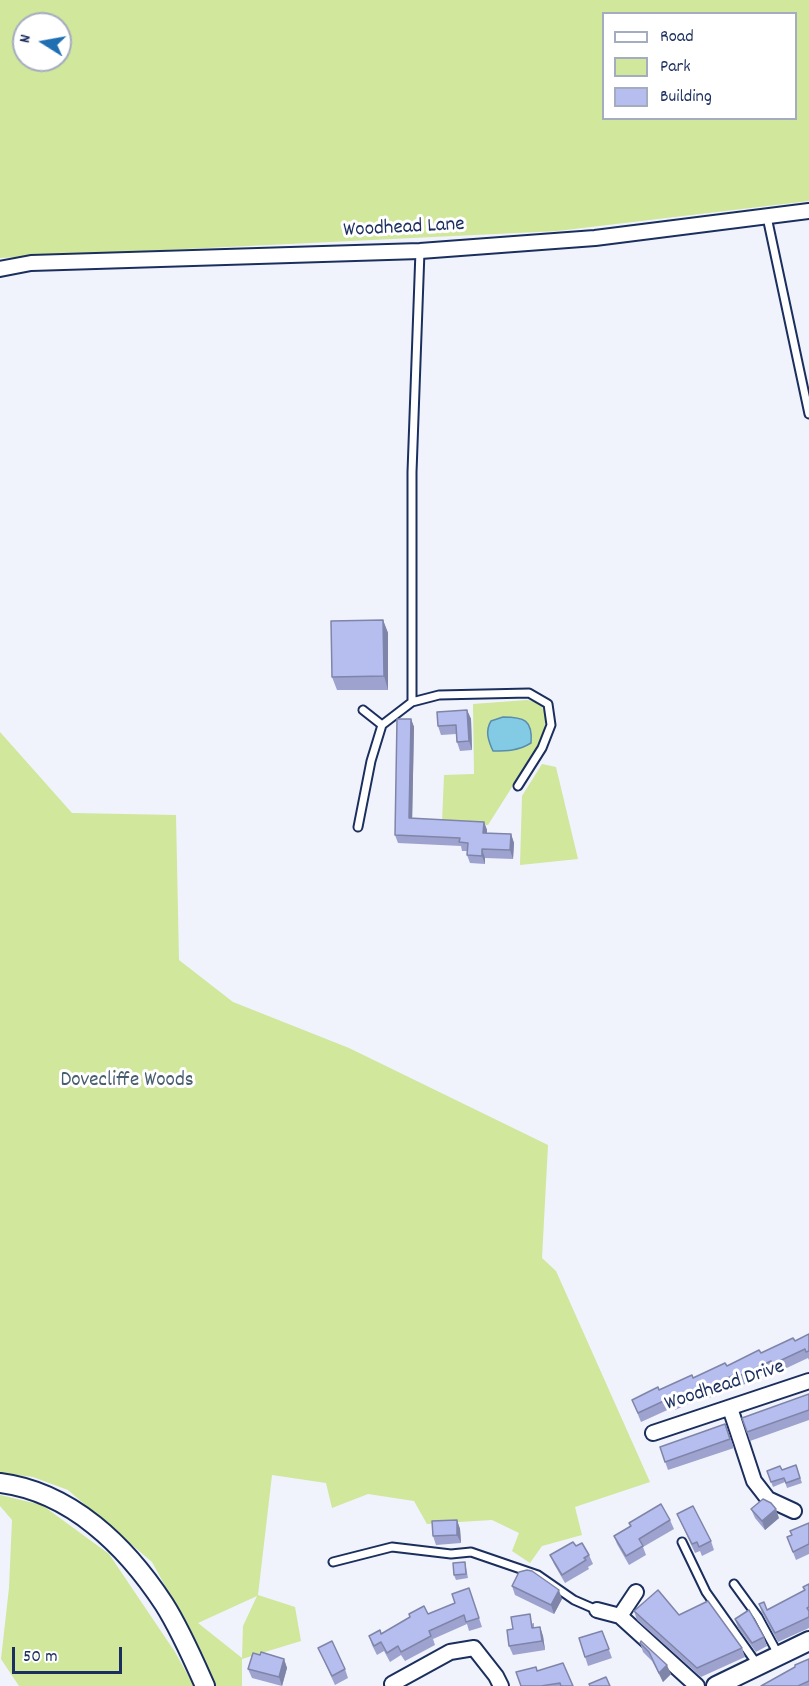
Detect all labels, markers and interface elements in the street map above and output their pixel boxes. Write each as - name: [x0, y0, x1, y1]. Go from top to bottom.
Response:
- north arrow: [12, 12, 72, 72]
- legend: [602, 12, 797, 120]
- text: Road: [660, 25, 694, 50]
- text: N: [14, 33, 38, 45]
- text: Park: [660, 55, 691, 80]
- text: Building: [660, 85, 712, 110]
- street label: Woodhead Lane: [343, 213, 465, 245]
- park label: Dovecliffe Woods: [60, 1069, 194, 1095]
- street label: Woodhead Drive: [662, 1356, 788, 1418]
- scale bar: [15, 1635, 124, 1673]
- text: 50 m: [23, 1645, 58, 1670]

